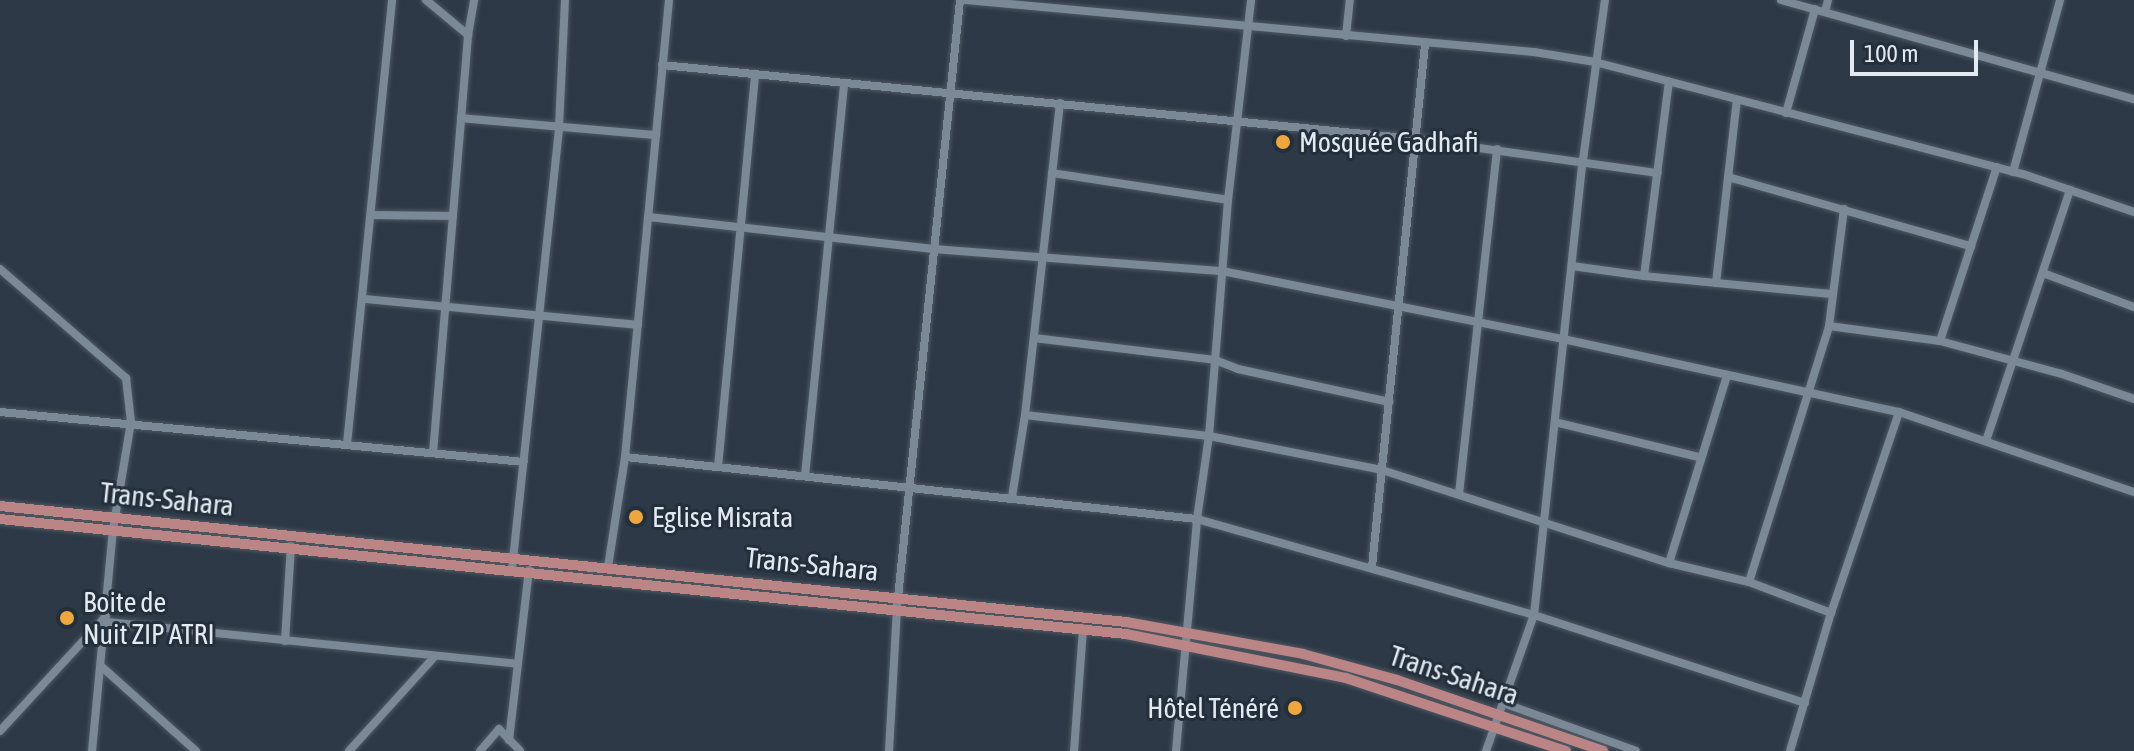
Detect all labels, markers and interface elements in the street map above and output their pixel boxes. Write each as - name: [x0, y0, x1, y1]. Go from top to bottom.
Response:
- scale bar: [1854, 24, 1982, 74]
- text: 100 m: [1864, 40, 1918, 67]
- place label: Mosquée Gadhafi: [1299, 125, 1479, 159]
- marker: Mosquée Gadhafi: [1274, 133, 1292, 151]
- street label: Trans-Sahara: [99, 475, 235, 523]
- place label: Eglise Misrata: [652, 500, 793, 534]
- marker: Eglise Misrata: [627, 508, 645, 526]
- street label: Trans-Sahara: [744, 540, 880, 588]
- place label: Boite de Nuit ZIP ATRI: [83, 585, 215, 651]
- marker: Boite de Nuit ZIP ATRI: [58, 609, 76, 627]
- street label: Trans-Sahara: [1385, 638, 1523, 712]
- place label: Hôtel Ténéré: [1147, 691, 1279, 725]
- marker: Hôtel Ténéré: [1286, 699, 1304, 717]

